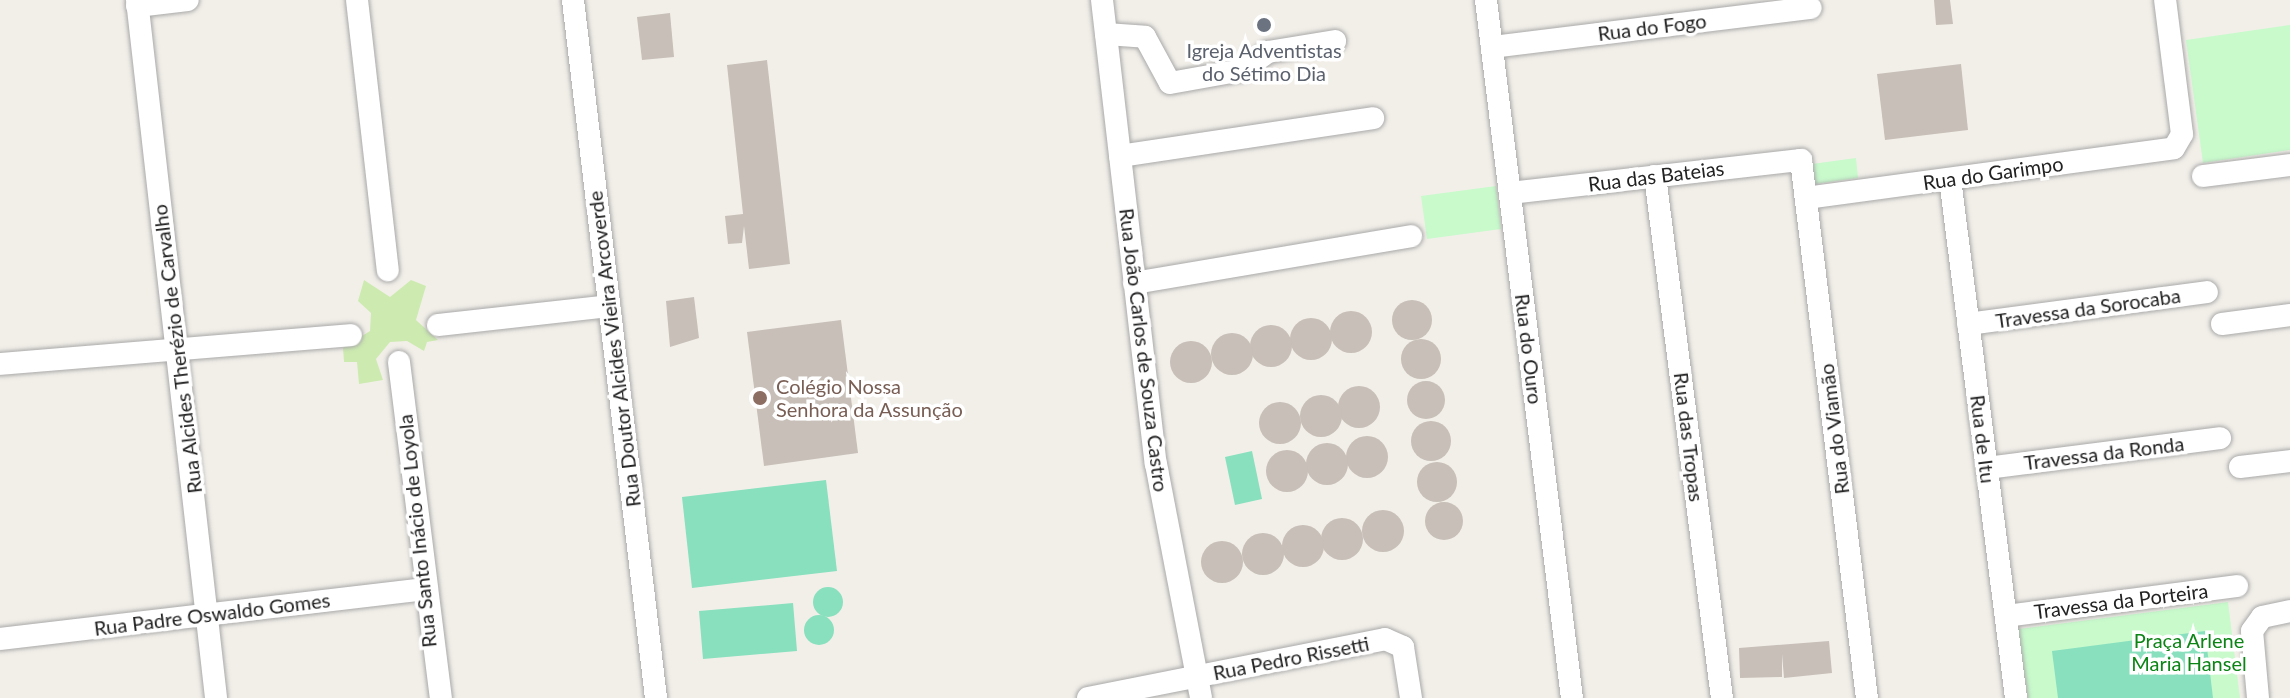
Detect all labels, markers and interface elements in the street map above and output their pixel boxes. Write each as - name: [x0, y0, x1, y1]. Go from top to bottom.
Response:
- street label: Rua do Fogo: [1596, 8, 1708, 46]
- marker: Igreja Adventistas do Sétimo Dia: [1255, 16, 1273, 34]
- place label: Igreja Adventistas do Sétimo Dia: [1186, 38, 1342, 85]
- street label: Rua do Garimpo: [1921, 151, 2065, 195]
- street label: Rua das Bateias: [1587, 156, 1725, 196]
- street label: Rua Doutor Alcides Vieira Arcoverde: [583, 188, 645, 510]
- street label: Rua Alcides Therézio de Carvalho: [147, 203, 207, 495]
- street label: Rua João Carlos de Souza Castro: [1115, 207, 1173, 493]
- street label: Travessa da Sorocaba: [1994, 283, 2182, 333]
- street label: Rua do Ouro: [1510, 292, 1548, 406]
- street label: Rua do Viamão: [1814, 362, 1854, 496]
- street label: Rua das Tropas: [1669, 371, 1709, 503]
- place label: Colégio Nossa Senhora da Assunção: [776, 374, 963, 421]
- marker: Colégio Nossa Senhora da Assunção: [751, 389, 769, 407]
- street label: Rua de Itu: [1966, 393, 2000, 485]
- street label: Rua Santo Inácio de Loyola: [393, 413, 441, 649]
- street label: Travessa da Ronda: [2023, 431, 2185, 475]
- street label: Travessa da Porteira: [2033, 578, 2209, 624]
- street label: Rua Padre Oswaldo Gomes: [93, 588, 331, 640]
- park label: Praça Arlene Maria Hansel: [2131, 629, 2247, 676]
- street label: Rua Pedro Rissetti: [1211, 631, 1371, 685]

